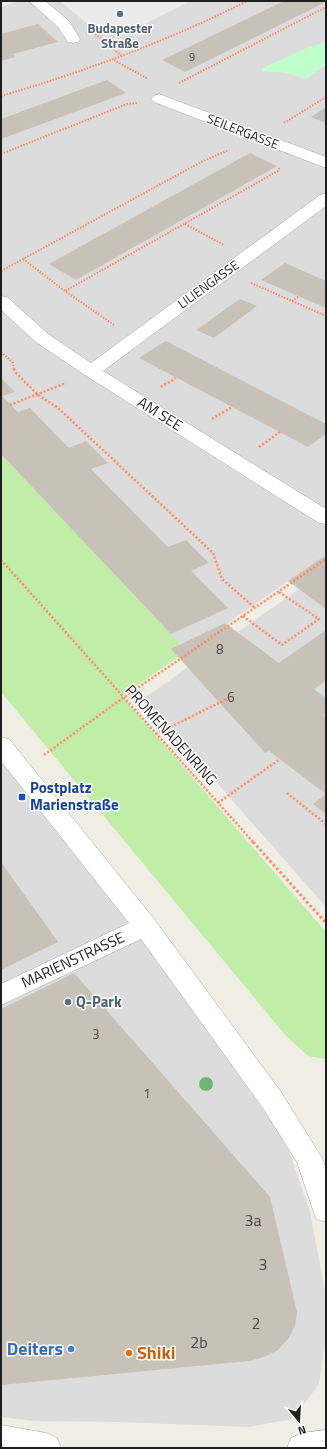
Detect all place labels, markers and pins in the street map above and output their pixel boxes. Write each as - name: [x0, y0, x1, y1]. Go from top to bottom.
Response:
- marker: Budapester Straße: [115, 9, 125, 19]
- place label: Budapester Straße: [88, 18, 153, 53]
- place label: Postplatz Marienstraße: [30, 776, 119, 816]
- marker: Postplatz Marienstraße: [17, 792, 27, 802]
- place label: Q-Park: [76, 990, 122, 1013]
- marker: Q-Park: [63, 997, 73, 1007]
- place label: Deiters: [7, 1335, 63, 1362]
- place label: Shiki: [137, 1339, 175, 1366]
- marker: Deiters: [66, 1344, 76, 1354]
- marker: Shiki: [124, 1348, 134, 1358]

